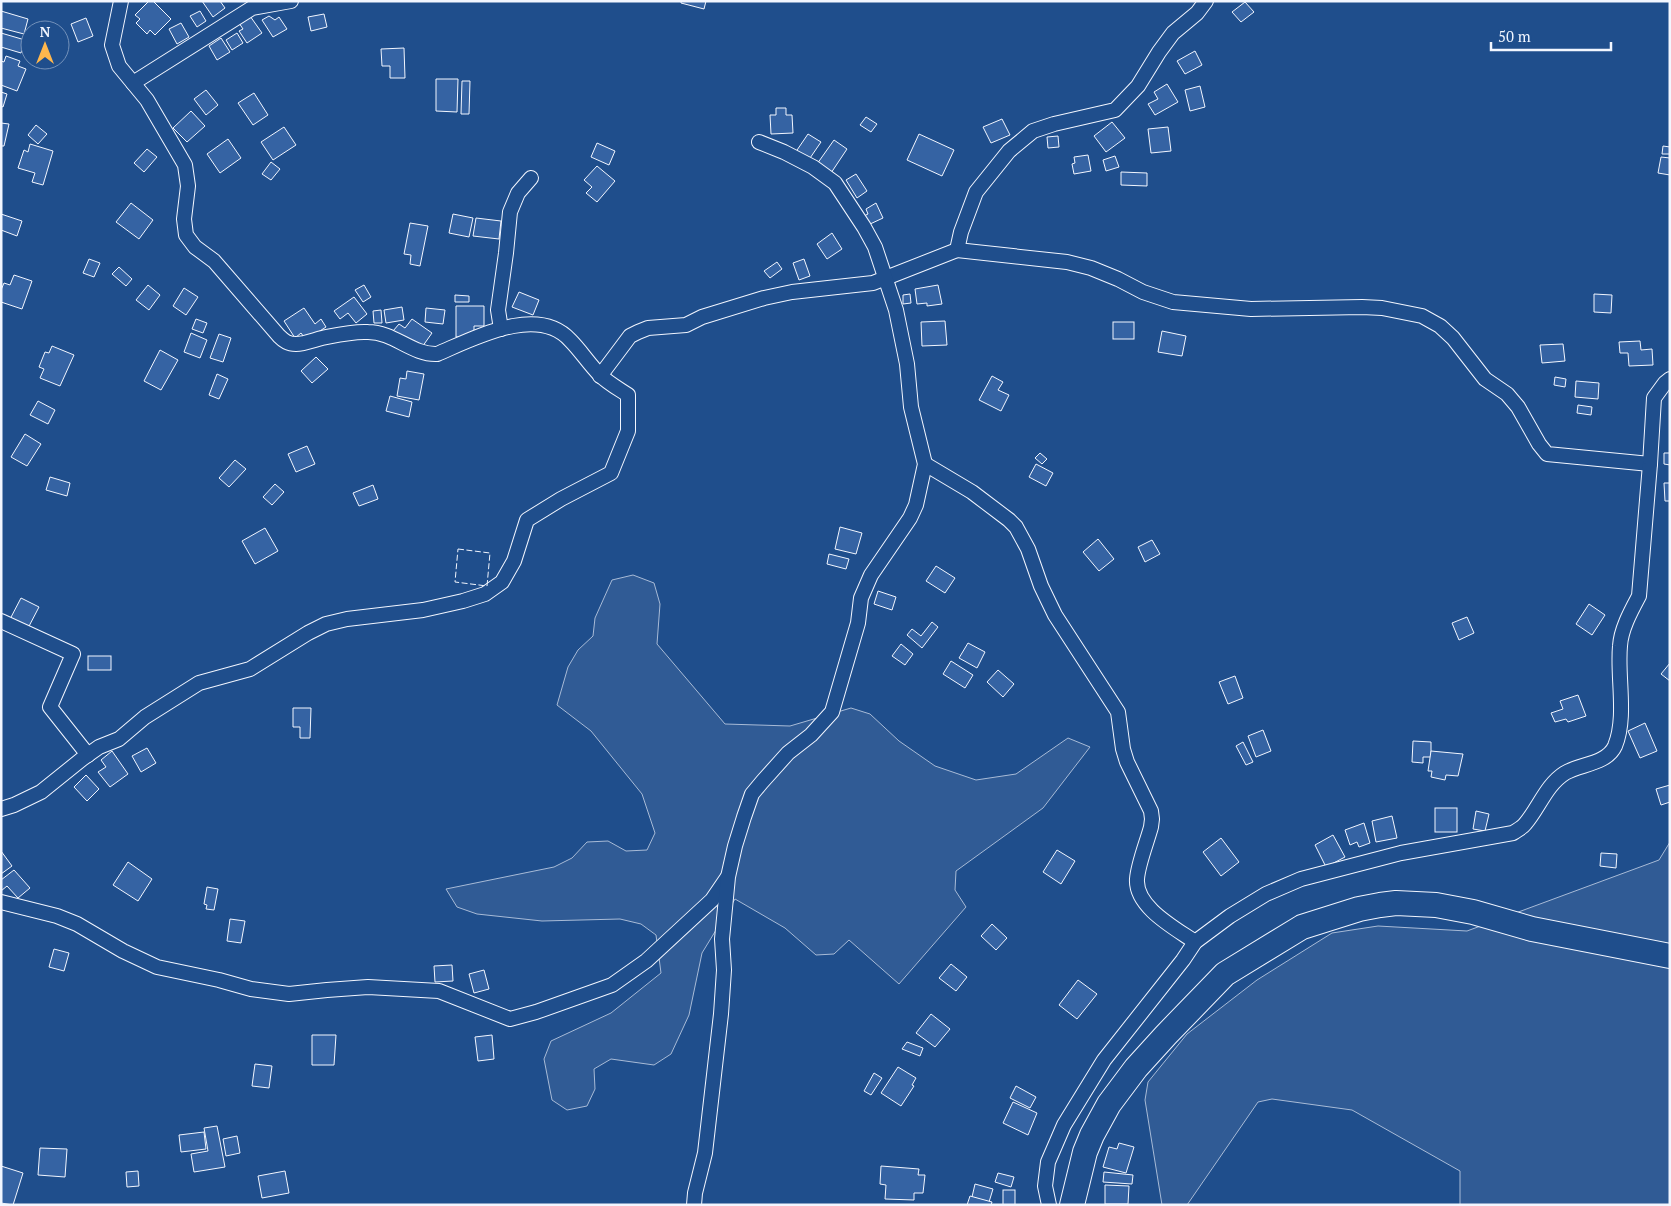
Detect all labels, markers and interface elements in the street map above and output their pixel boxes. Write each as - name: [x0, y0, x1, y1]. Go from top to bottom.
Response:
- north arrow: [20, 20, 70, 70]
- scale bar: [1491, 20, 1611, 52]
- text: N: [40, 22, 51, 41]
- text: 50 m: [1498, 26, 1531, 46]

